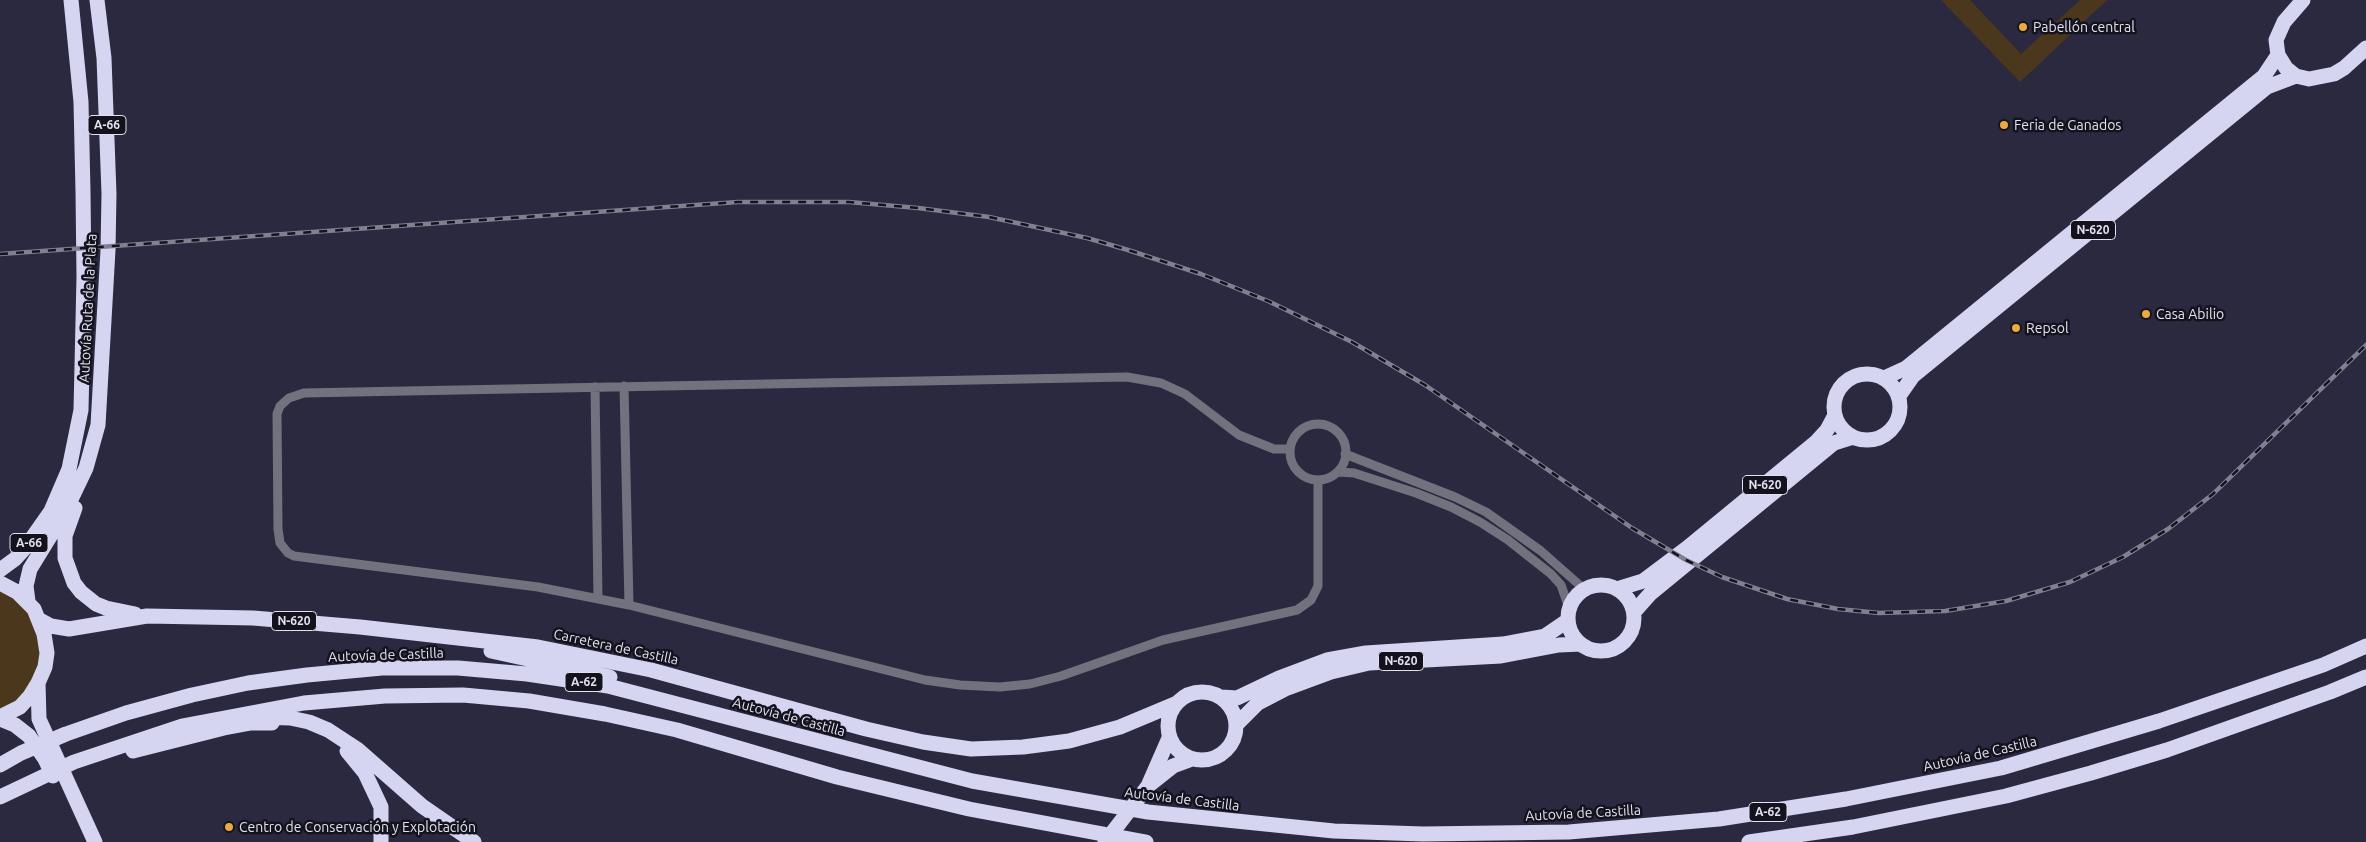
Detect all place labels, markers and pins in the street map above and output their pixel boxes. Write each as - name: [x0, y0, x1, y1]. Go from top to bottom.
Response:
- place label: Pabellón central: [2033, 19, 2135, 35]
- marker: Pabellón central: [2017, 21, 2029, 33]
- place label: Feria de Ganados: [2014, 117, 2121, 133]
- marker: Feria de Ganados: [1998, 119, 2010, 131]
- place label: Casa Abilio: [2156, 306, 2224, 322]
- marker: Casa Abilio: [2140, 308, 2152, 320]
- place label: Repsol: [2026, 320, 2069, 336]
- marker: Repsol: [2010, 322, 2022, 334]
- place label: Centro de Conservación y Explotación: [239, 819, 476, 835]
- marker: Centro de Conservación y Explotación: [223, 821, 235, 833]

